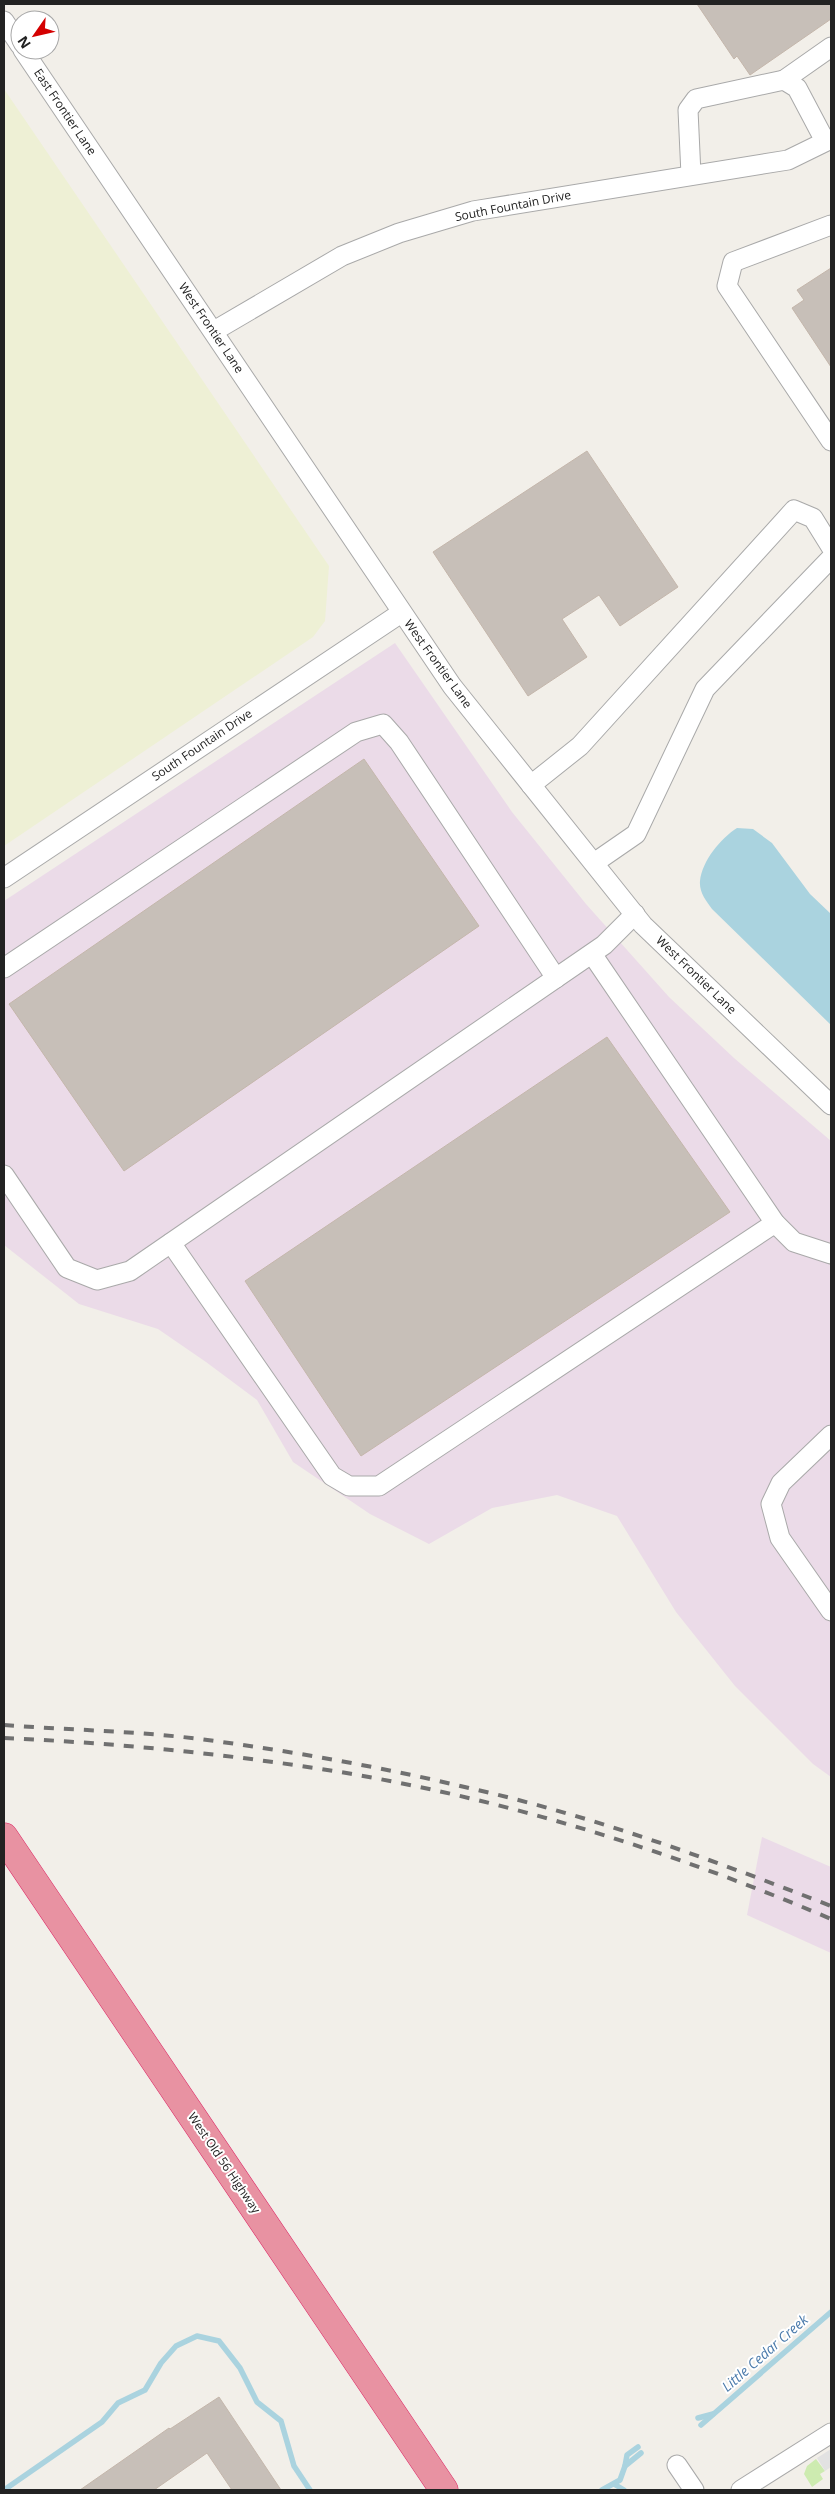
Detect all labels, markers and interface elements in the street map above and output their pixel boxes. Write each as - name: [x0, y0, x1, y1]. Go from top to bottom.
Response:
- north arrow: [10, 10, 60, 60]
- text: N: [13, 33, 35, 53]
- street label: East Frontier Lane: [30, 65, 101, 159]
- street label: South Fountain Drive: [453, 186, 573, 225]
- street label: West Frontier Lane: [175, 279, 248, 377]
- street label: West Frontier Lane: [400, 616, 477, 712]
- street label: South Fountain Drive: [148, 704, 256, 785]
- street label: West Frontier Lane: [652, 932, 740, 1018]
- street label: West Old 56 Highway: [184, 2109, 265, 2217]
- water label: Little Cedar Creek: [717, 2309, 813, 2395]

